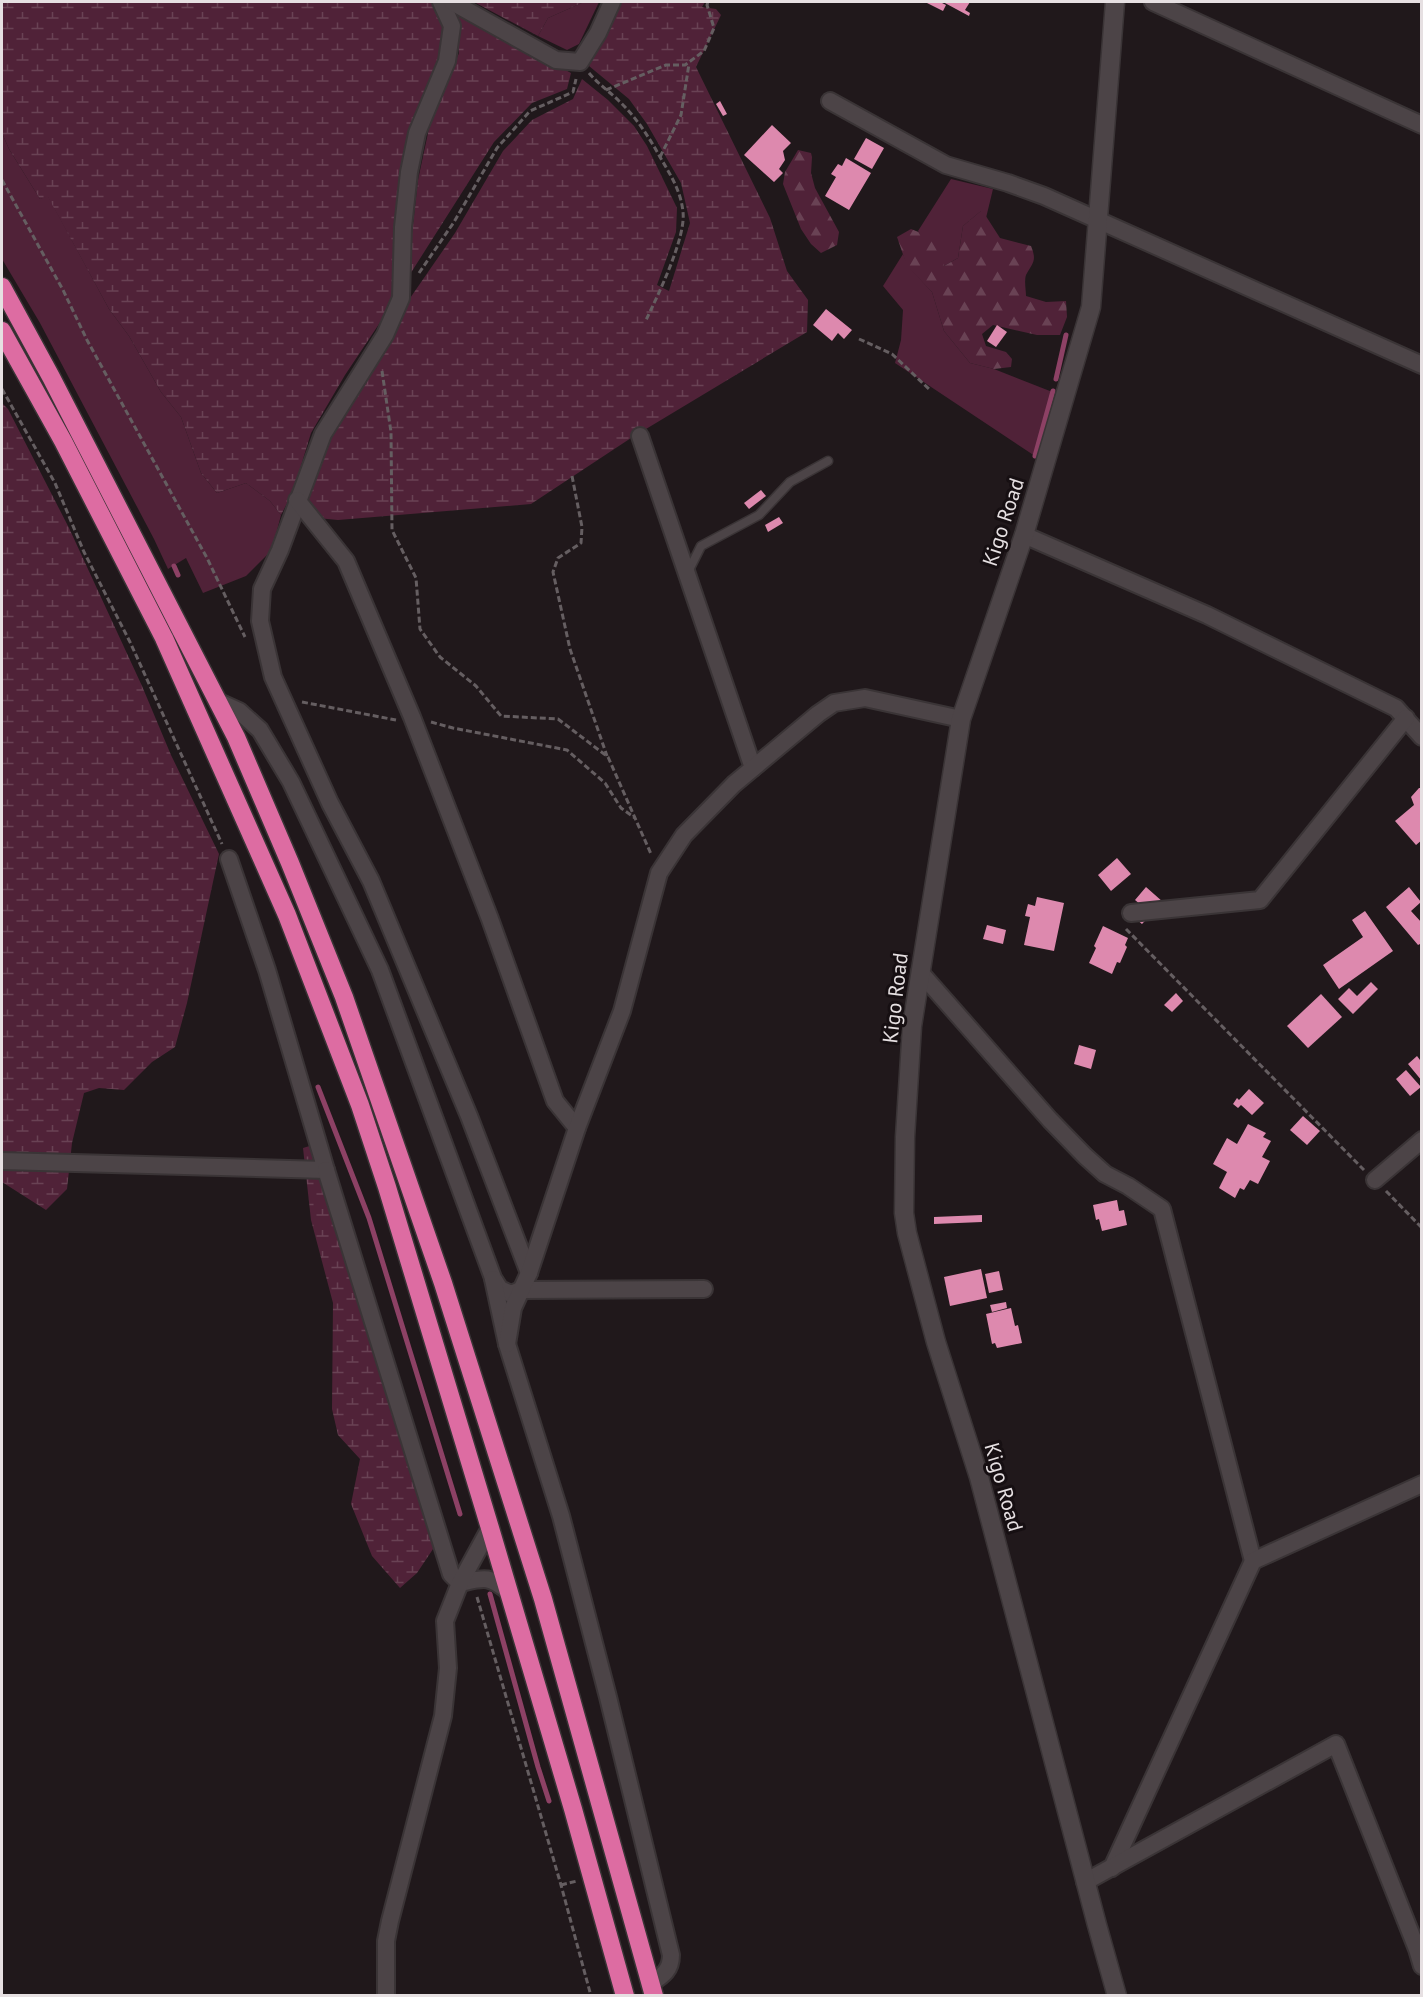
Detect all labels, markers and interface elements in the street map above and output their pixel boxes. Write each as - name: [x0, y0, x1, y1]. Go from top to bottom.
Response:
- street label: Kigo Road: [976, 475, 1030, 569]
- street label: Kigo Road: [876, 951, 914, 1045]
- street label: Kigo Road: [978, 1440, 1030, 1534]

